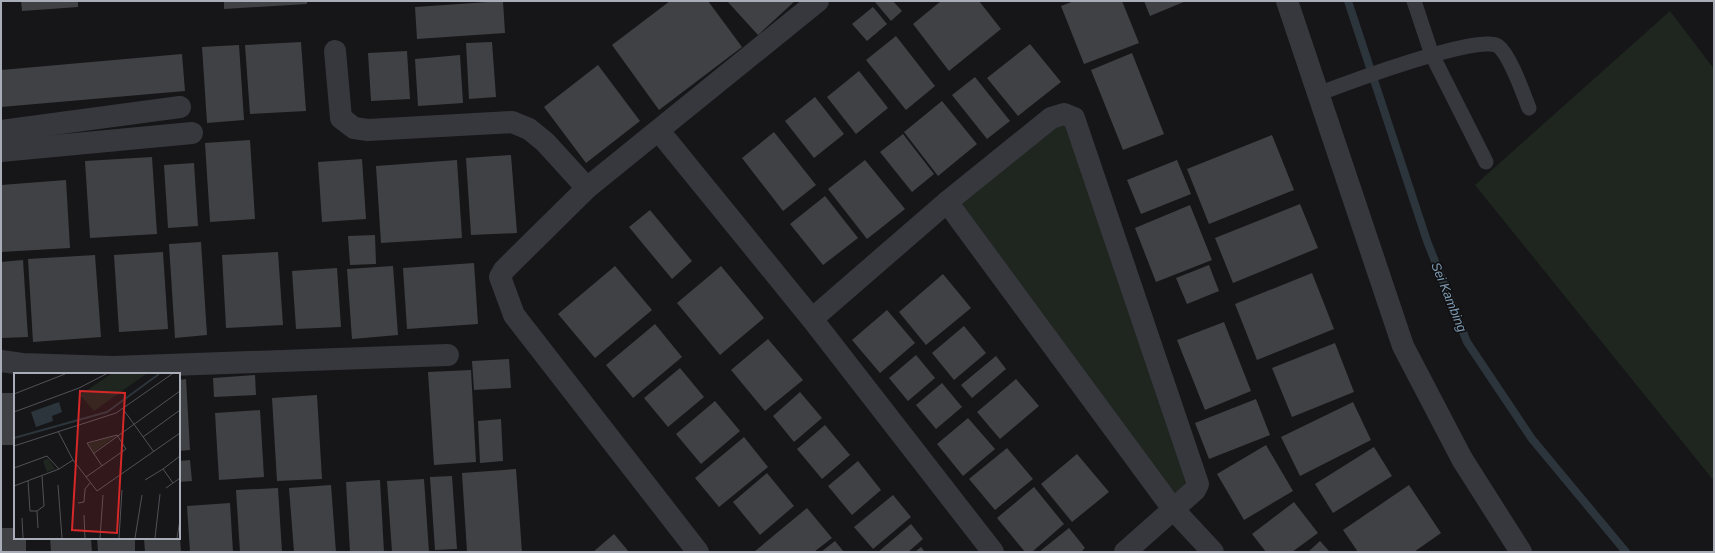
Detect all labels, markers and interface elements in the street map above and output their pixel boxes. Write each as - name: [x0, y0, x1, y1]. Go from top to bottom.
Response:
- water label: Sei Kambing: [1428, 260, 1470, 335]
- inset map: [14, 373, 180, 539]

